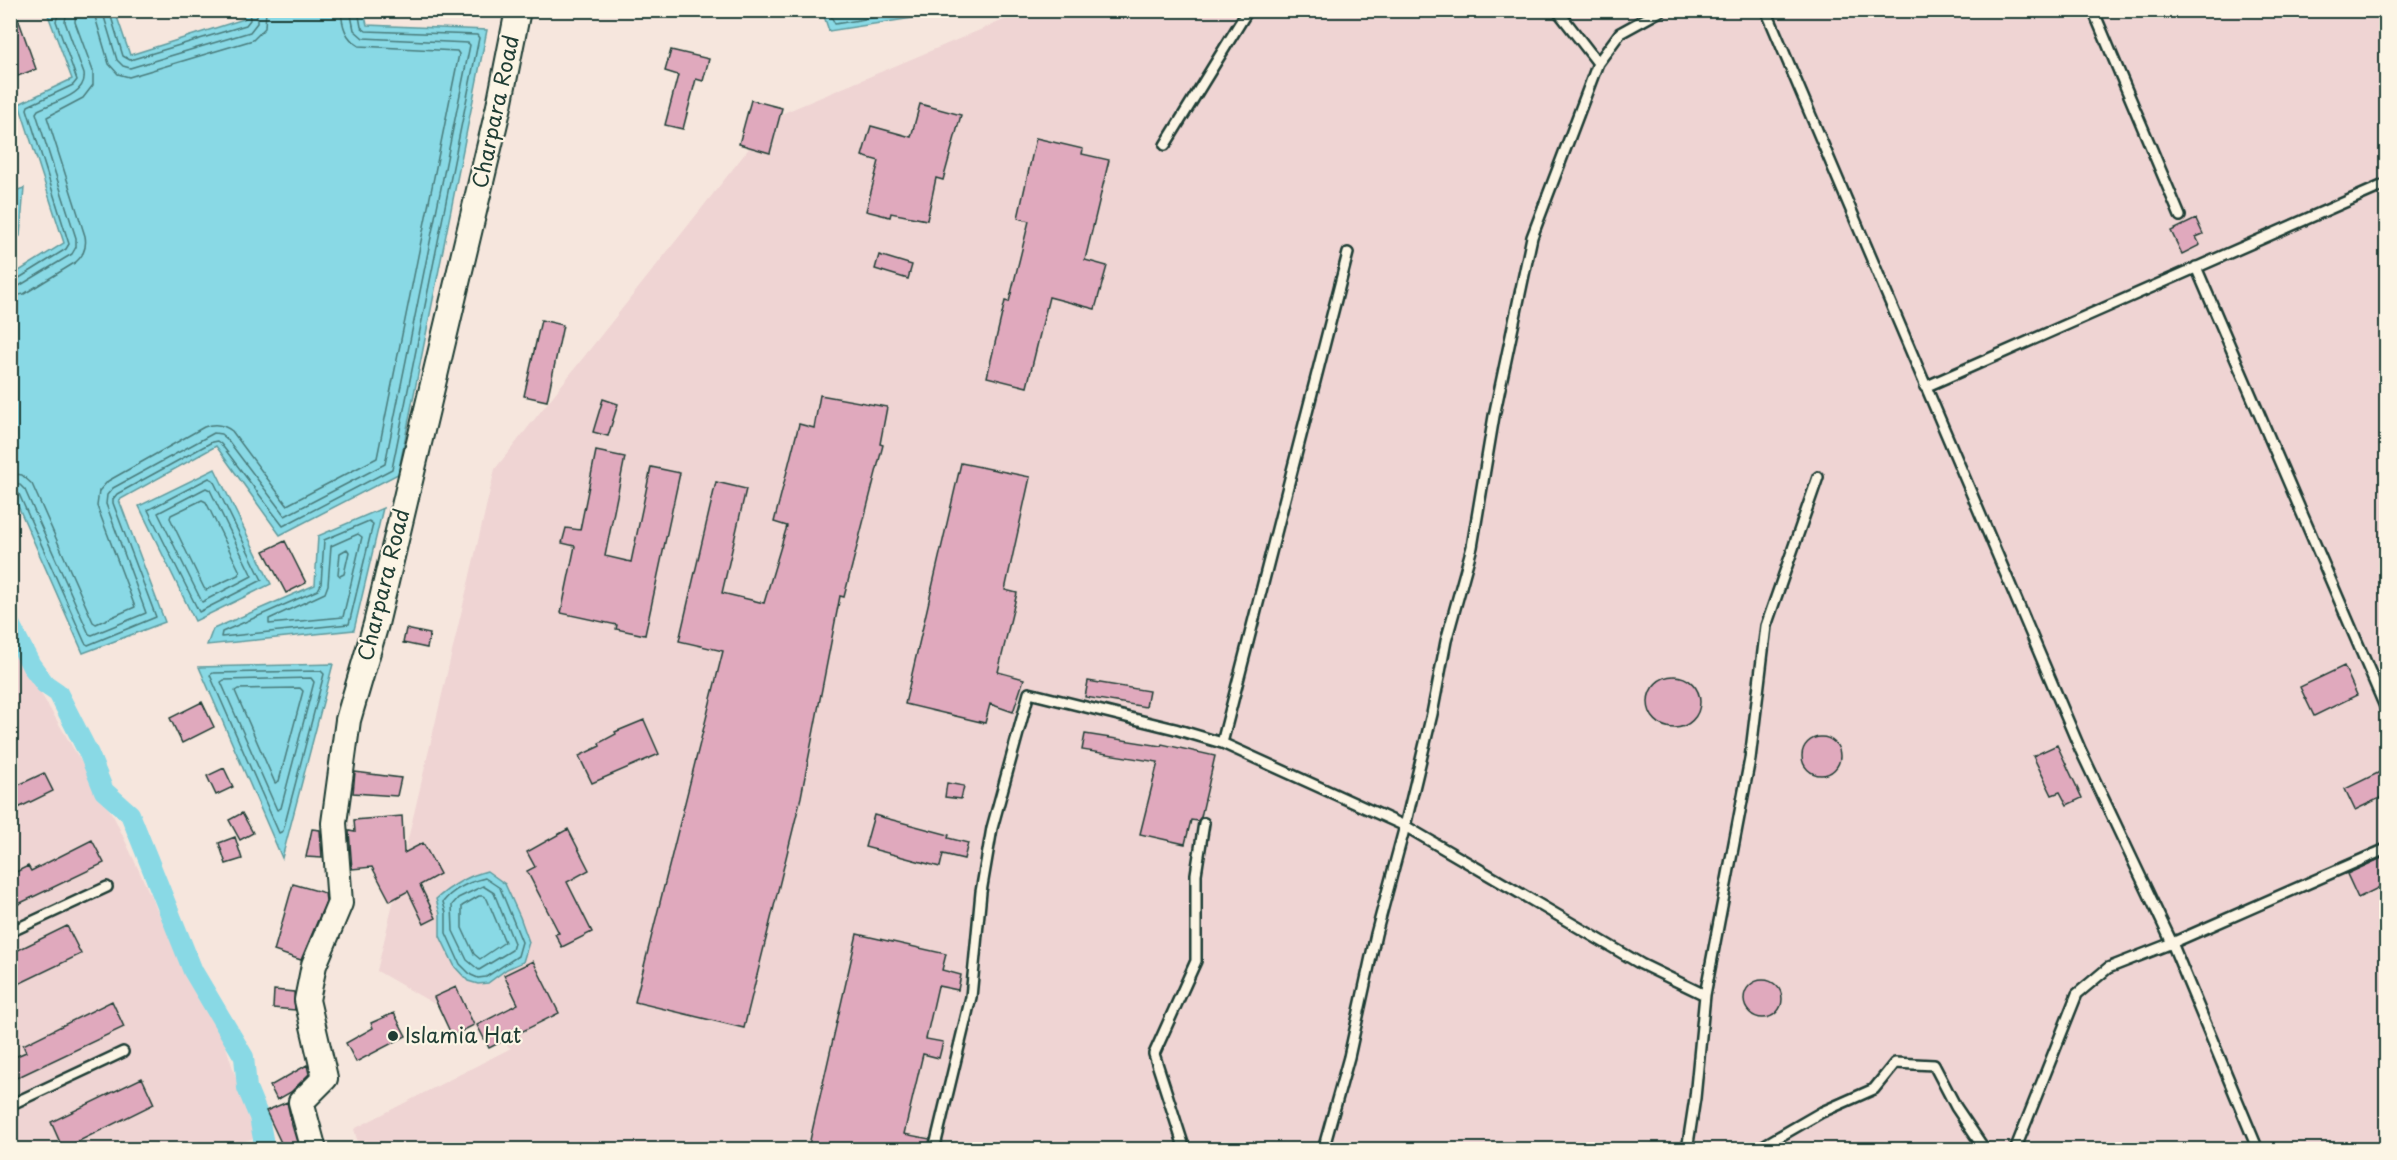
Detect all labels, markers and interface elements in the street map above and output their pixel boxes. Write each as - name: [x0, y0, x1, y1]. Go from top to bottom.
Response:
- street label: Charpara Road: [462, 32, 526, 191]
- street label: Charpara Road: [348, 505, 416, 664]
- place label: Islamia Hat: [405, 1018, 521, 1050]
- marker: Islamia Hat: [386, 1029, 400, 1043]

